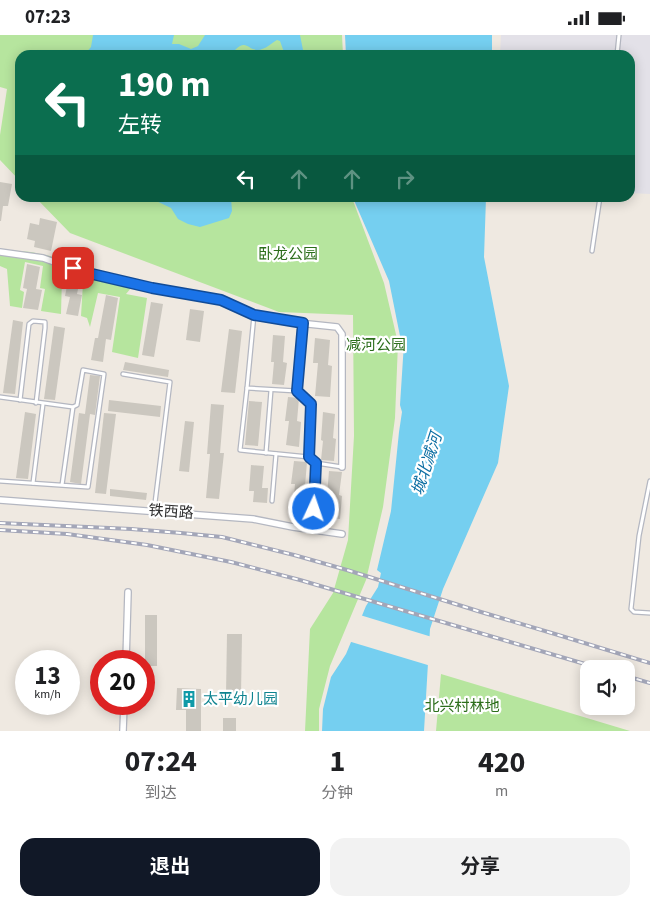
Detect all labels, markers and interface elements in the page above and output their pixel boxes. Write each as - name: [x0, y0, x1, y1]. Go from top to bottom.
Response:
- text: 07:23: [25, 4, 71, 31]
- text: 190 m: [118, 60, 210, 110]
- icon: left: [35, 70, 100, 135]
- text: 左转: [118, 109, 162, 141]
- icon: left: [232, 165, 260, 193]
- icon: ahead: [285, 165, 313, 193]
- icon: ahead: [338, 165, 366, 193]
- icon: right: [391, 165, 419, 193]
- park label: 卧龙公园: [258, 244, 318, 265]
- pin: [52, 247, 94, 289]
- icon: arrive: [59, 254, 87, 282]
- park label: 减河公园: [346, 335, 406, 356]
- water label: 城北减河: [407, 427, 448, 498]
- position arrow: [287, 482, 339, 534]
- street label: 铁西路: [148, 500, 194, 524]
- speed limit sign: 20: [90, 650, 155, 715]
- text: 13: [34, 658, 61, 694]
- map controls: [580, 660, 635, 715]
- button: sound: [580, 660, 635, 715]
- text: km/h: [34, 686, 61, 703]
- building icon: 太平幼儿园: [179, 689, 199, 709]
- place label: 太平幼儿园: [203, 689, 278, 710]
- park label: 北兴村林地: [424, 696, 500, 717]
- text: 07:24: [125, 740, 197, 783]
- text: 1: [329, 740, 345, 783]
- text: 420: [478, 741, 525, 784]
- text: m: [495, 780, 508, 802]
- text: 到达: [145, 782, 177, 804]
- text: 分钟: [321, 782, 353, 804]
- button: 退出: [20, 838, 320, 896]
- button: 分享: [330, 838, 630, 896]

